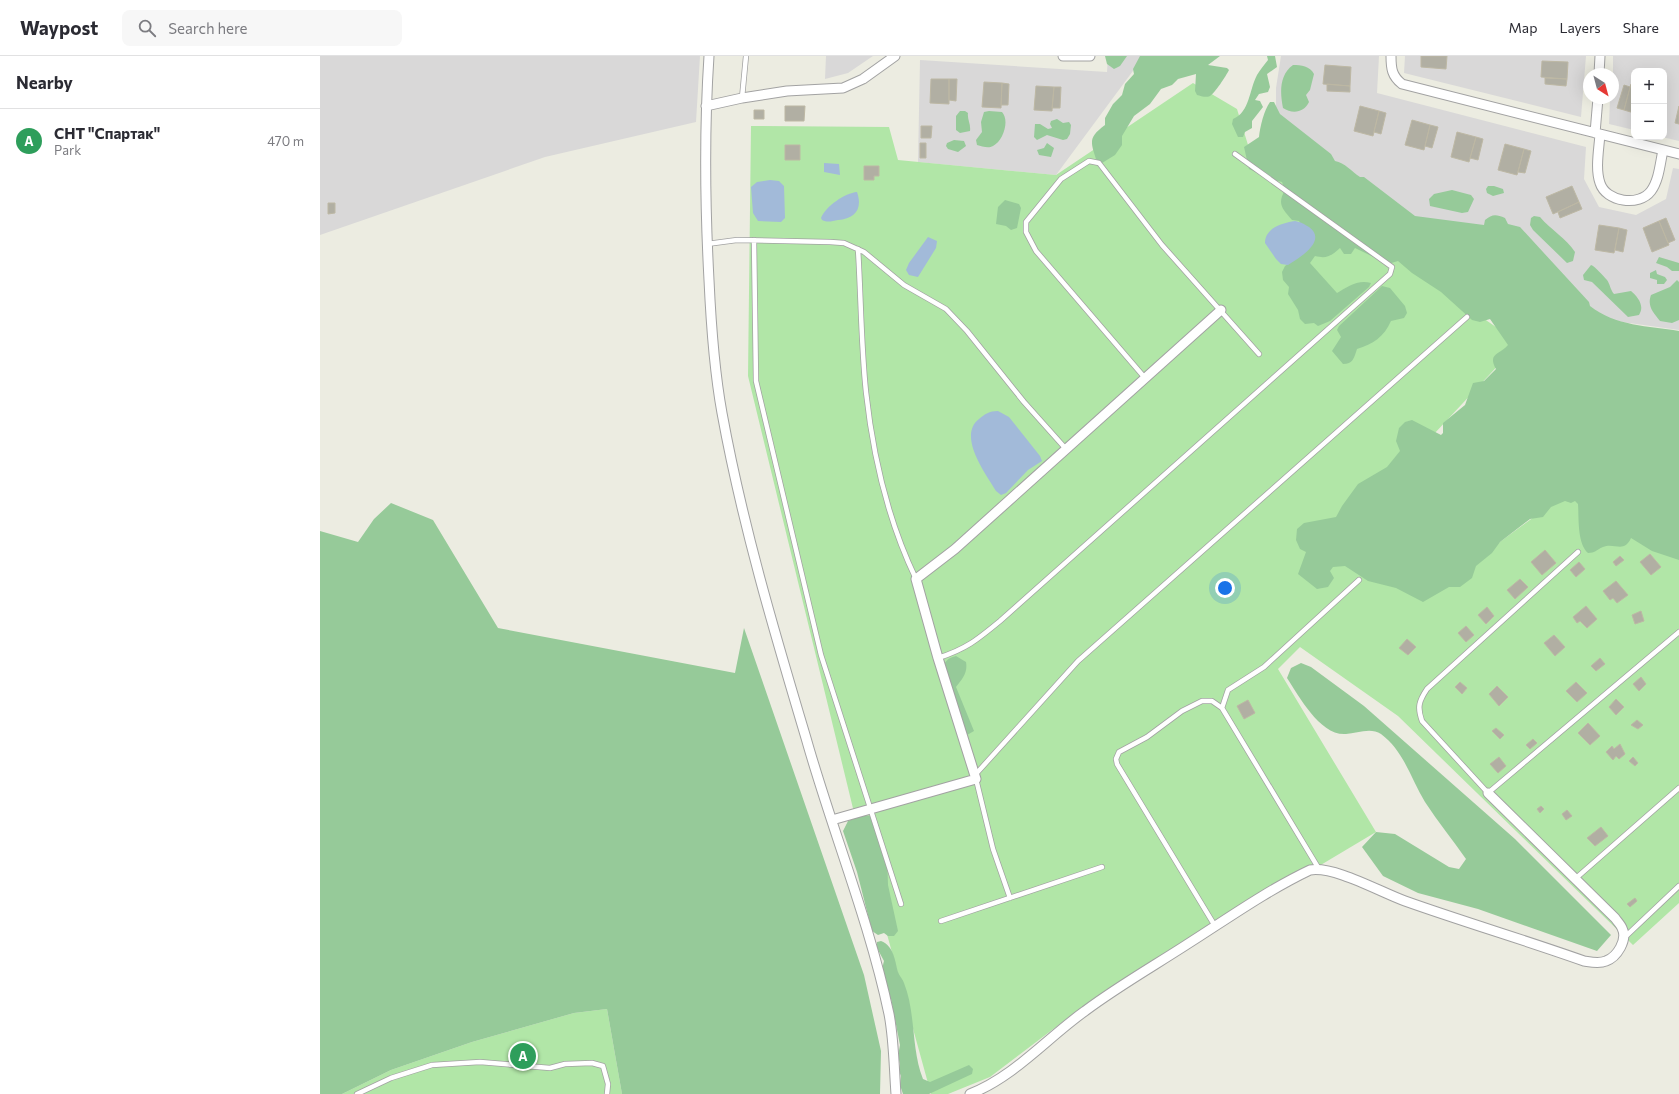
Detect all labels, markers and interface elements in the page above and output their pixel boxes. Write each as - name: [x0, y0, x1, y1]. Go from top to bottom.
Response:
- search box: [122, 10, 402, 46]
- text: Waypost: [20, 16, 98, 39]
- icon: search: [136, 17, 158, 39]
- text: Search here: [168, 19, 248, 37]
- text: Map: [1509, 19, 1537, 36]
- text: Layers: [1559, 19, 1601, 36]
- text: Share: [1623, 19, 1659, 36]
- north arrow: [1583, 68, 1619, 104]
- map controls: [1631, 68, 1667, 140]
- button: +: [1631, 68, 1667, 104]
- text: Nearby: [16, 72, 73, 93]
- button: −: [1631, 104, 1667, 140]
- text: СНТ "Спартак": [54, 124, 160, 142]
- text: A: [24, 133, 34, 149]
- text: 470 m: [267, 133, 304, 149]
- text: Park: [54, 142, 81, 158]
- your location: [1215, 578, 1235, 598]
- pin: A: [510, 1041, 536, 1071]

